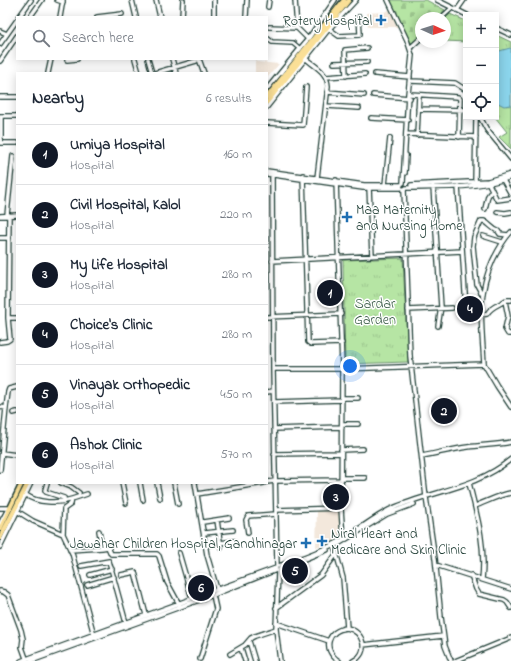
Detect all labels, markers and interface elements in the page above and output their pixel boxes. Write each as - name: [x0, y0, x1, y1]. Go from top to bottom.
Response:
- place label: Rotery Hospital: [283, 11, 372, 33]
- north arrow: [415, 12, 451, 48]
- map controls: [463, 12, 499, 120]
- button: +: [463, 12, 499, 48]
- marker: Rotery Hospital: [375, 14, 387, 26]
- search box: [16, 16, 268, 60]
- icon: search: [30, 27, 52, 49]
- text: Search here: [62, 27, 134, 49]
- button: −: [463, 48, 499, 84]
- button: locate: [463, 84, 499, 120]
- text: Nearby: [32, 86, 84, 111]
- text: 6 results: [206, 89, 252, 108]
- text: Umiya Hospital: [70, 134, 165, 156]
- text: 1: [43, 145, 47, 164]
- text: 160 m: [223, 145, 252, 164]
- text: Hospital: [70, 156, 114, 175]
- text: Civil Hospital, Kalol: [70, 194, 180, 216]
- place label: Maa Maternity and Nursing Home: [356, 200, 463, 238]
- text: 2: [42, 205, 48, 224]
- text: 220 m: [220, 205, 252, 224]
- marker: Maa Maternity and Nursing Home: [341, 211, 353, 223]
- text: Hospital: [70, 216, 114, 235]
- text: My Life Hospital: [70, 254, 168, 276]
- text: 3: [42, 265, 48, 284]
- text: 280 m: [222, 265, 252, 284]
- text: Hospital: [70, 276, 114, 295]
- pin: 1: [317, 278, 343, 308]
- park label: Sardar Garden: [354, 294, 396, 331]
- pin: 4: [457, 294, 483, 324]
- text: Choice's Clinic: [70, 314, 152, 336]
- text: 4: [42, 325, 48, 344]
- text: 280 m: [222, 325, 252, 344]
- text: Hospital: [70, 336, 114, 355]
- your location: [340, 356, 360, 376]
- text: Vinayak Orthopedic: [70, 374, 190, 396]
- text: 5: [41, 385, 49, 404]
- text: 450 m: [220, 385, 252, 404]
- text: Hospital: [70, 396, 114, 415]
- pin: 2: [431, 396, 457, 426]
- text: Ashok Clinic: [70, 434, 142, 456]
- text: 6: [42, 445, 48, 464]
- text: 570 m: [220, 445, 252, 464]
- text: Hospital: [70, 456, 114, 475]
- pin: 3: [323, 482, 349, 512]
- place label: Niral Heart and Medicare and Skin Clinic: [331, 524, 467, 561]
- place label: Jawahar Children Hospital, Gandhinagar: [70, 534, 298, 556]
- marker: Niral Heart and Medicare and Skin Clinic: [316, 535, 328, 547]
- marker: Jawahar Children Hospital, Gandhinagar: [300, 537, 312, 549]
- pin: 5: [282, 556, 308, 586]
- pin: 6: [188, 573, 214, 603]

